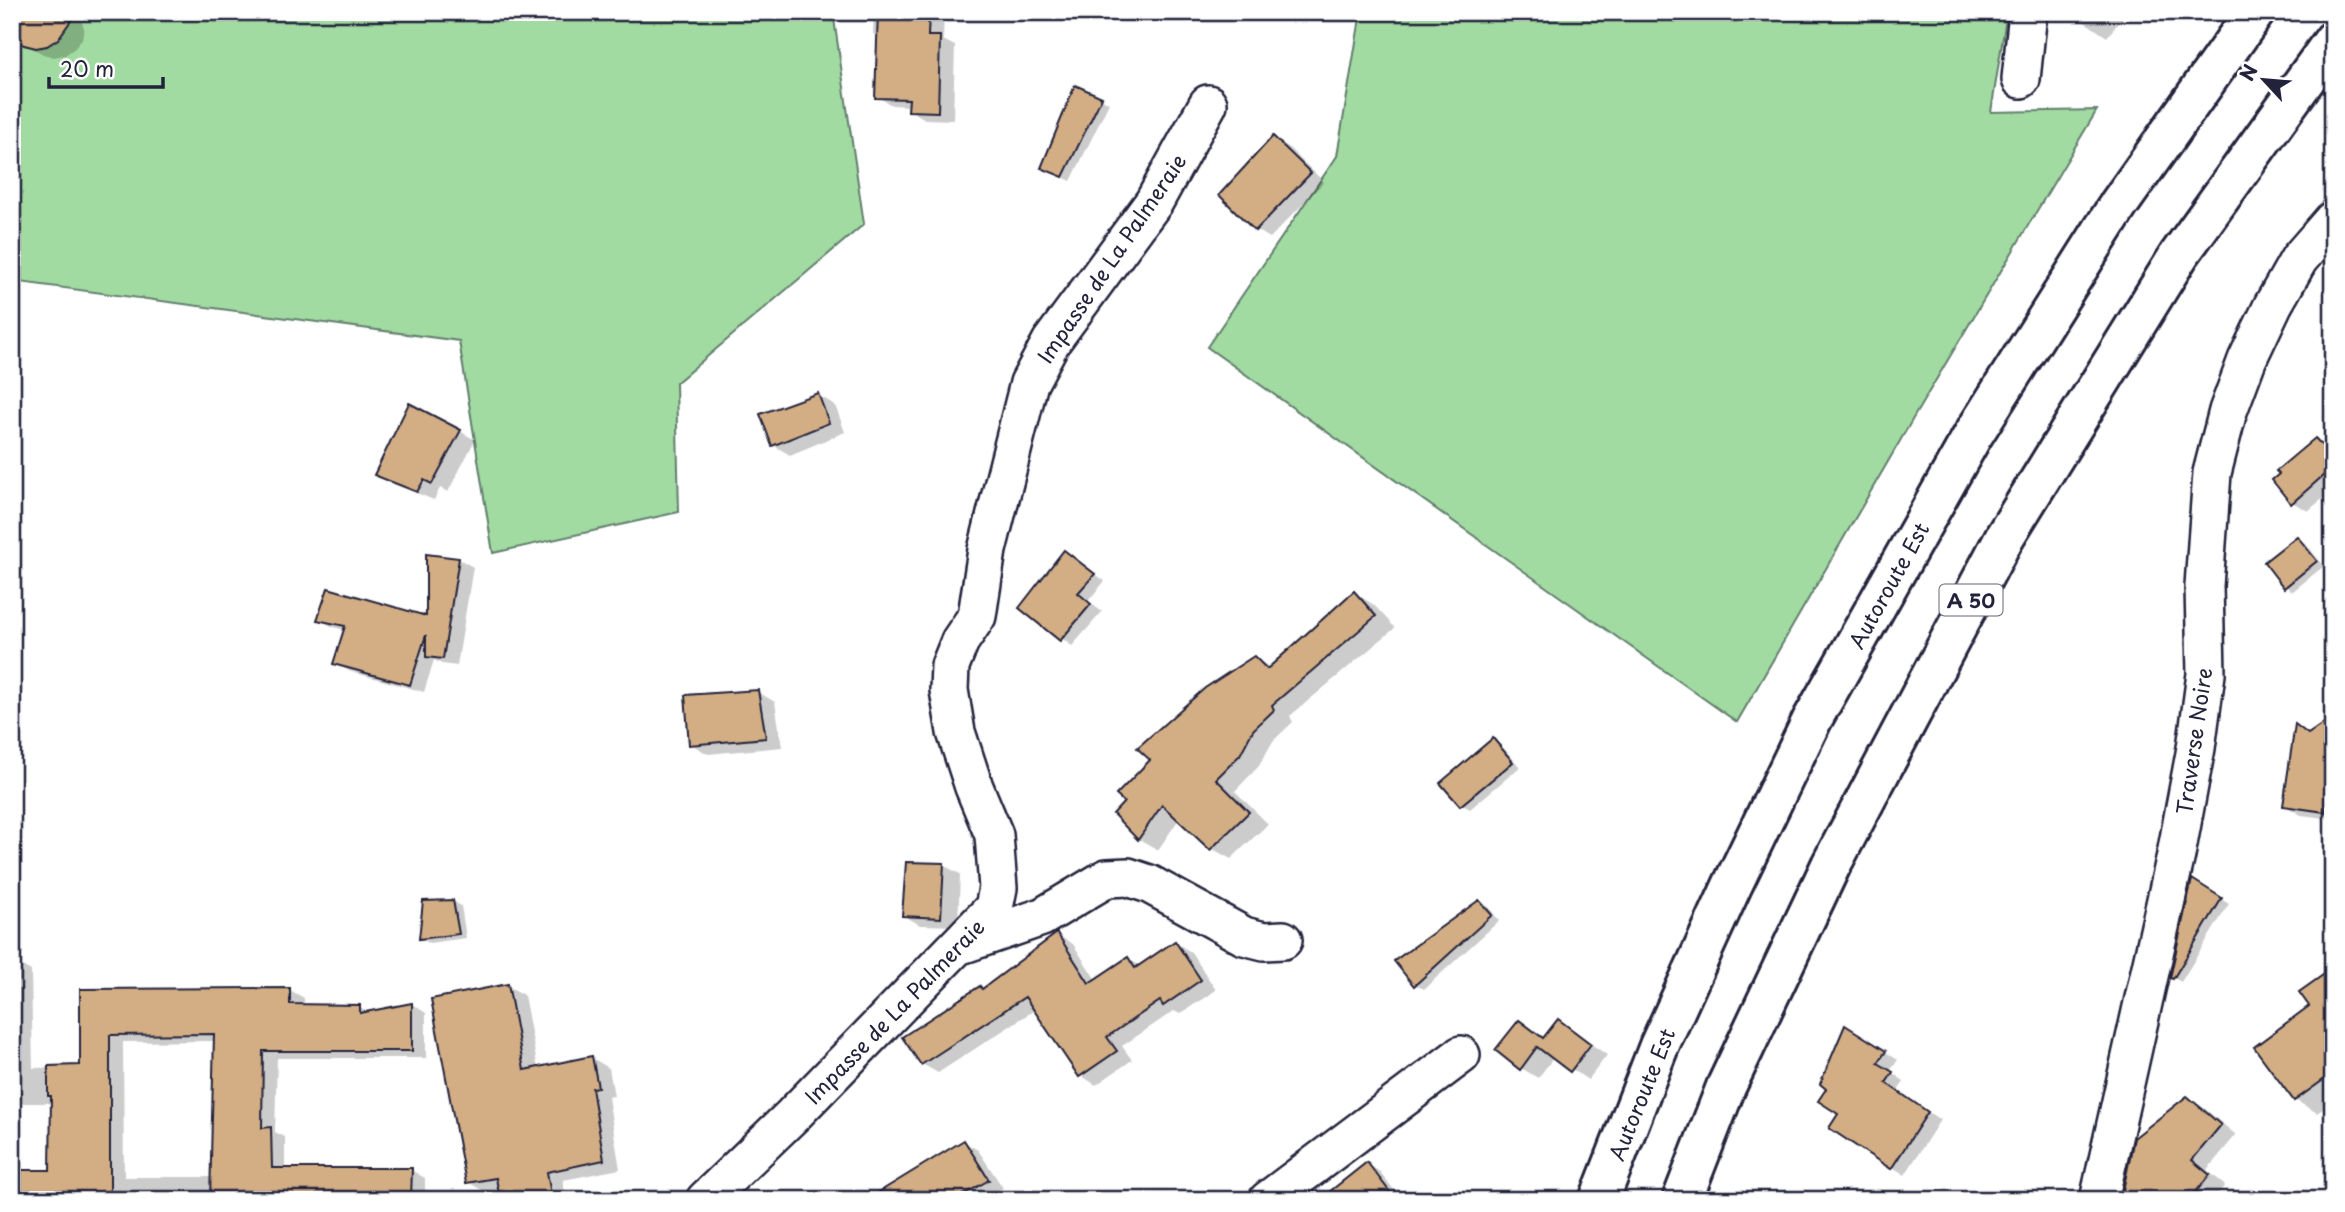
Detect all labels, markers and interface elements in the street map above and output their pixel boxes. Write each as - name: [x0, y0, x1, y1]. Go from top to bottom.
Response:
- scale bar: [49, 46, 163, 90]
- north arrow: [2230, 46, 2300, 116]
- text: 20 m: [60, 52, 114, 84]
- text: N: [2232, 59, 2264, 85]
- street label: Impasse de La Palmeraie: [1029, 147, 1193, 369]
- street label: Autoroute Est: [1840, 516, 1936, 654]
- road number: A 50: [1940, 584, 2002, 615]
- street label: Traverse Noire: [2167, 666, 2219, 816]
- street label: Impasse de La Palmeraie: [797, 911, 991, 1111]
- street label: Autoroute Est: [1600, 1023, 1682, 1165]

